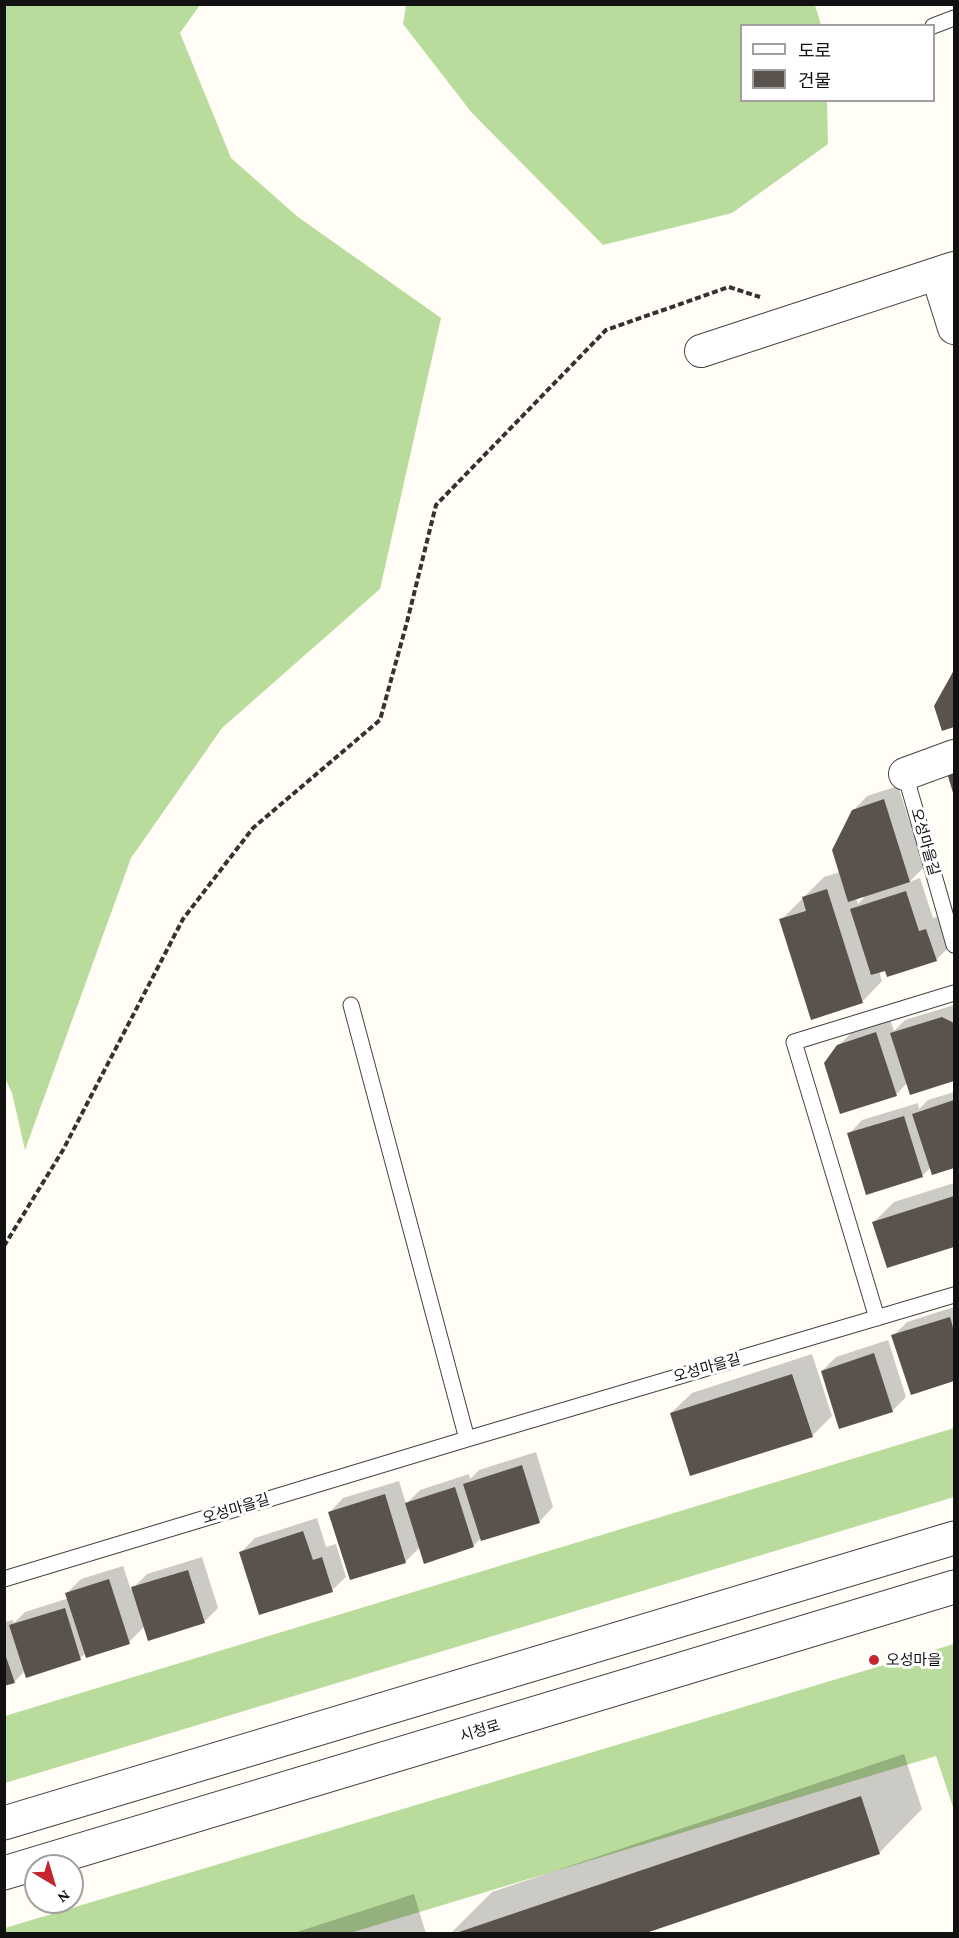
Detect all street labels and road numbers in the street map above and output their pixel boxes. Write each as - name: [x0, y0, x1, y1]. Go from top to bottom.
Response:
- street label: 오성마을길: [907, 806, 943, 878]
- street label: 오성마을길: [671, 1350, 743, 1386]
- street label: 오성마을길: [200, 1490, 272, 1528]
- street label: 시청로: [458, 1716, 502, 1746]

